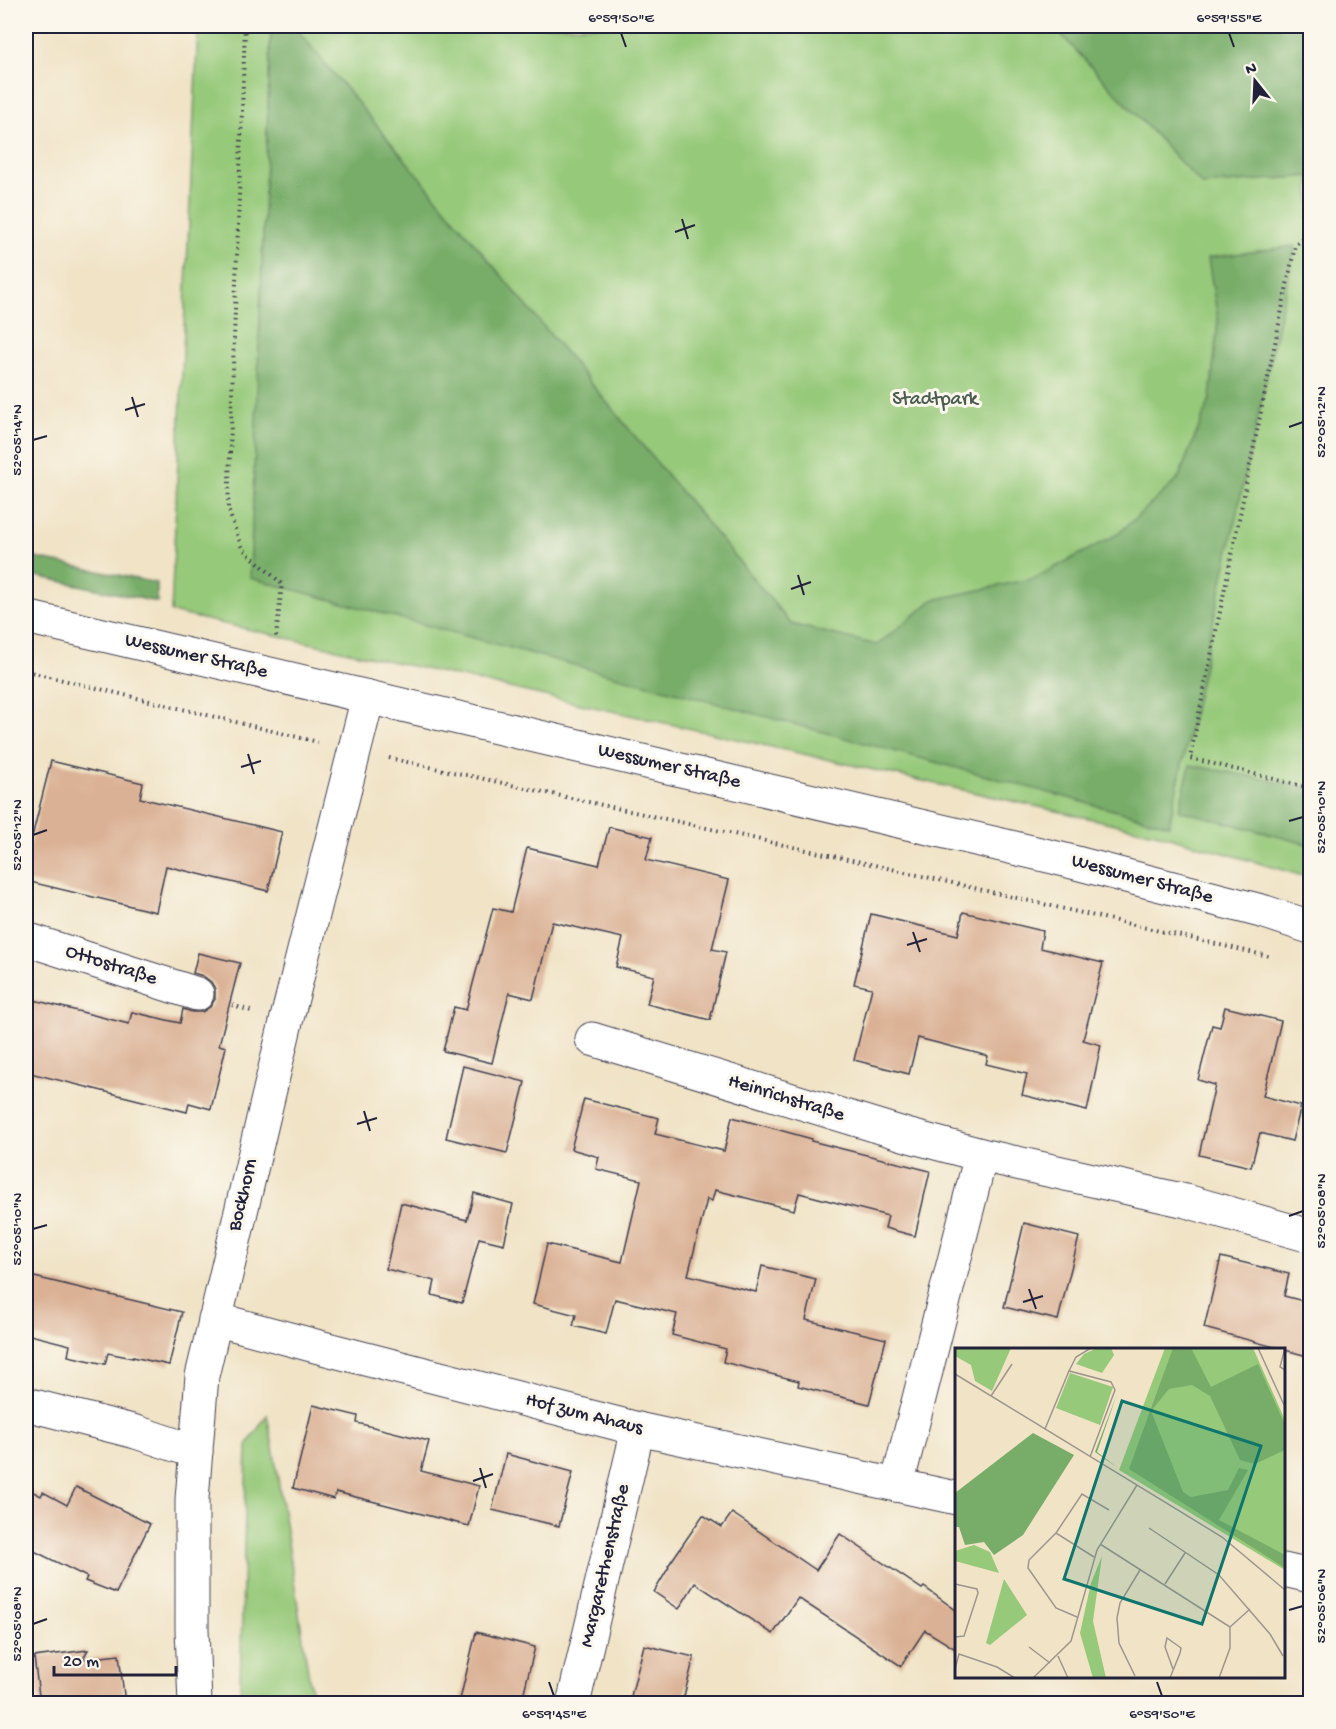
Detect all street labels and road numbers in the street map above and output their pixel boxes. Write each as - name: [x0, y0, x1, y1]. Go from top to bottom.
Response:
- street label: Wessumer Straße: [122, 629, 270, 685]
- street label: Wessumer Straße: [595, 739, 743, 795]
- street label: Wessumer Straße: [1069, 850, 1216, 910]
- street label: Ottostraße: [62, 940, 160, 992]
- street label: Heinrichstraße: [725, 1070, 848, 1128]
- street label: Bockhorn: [224, 1156, 264, 1235]
- street label: Hof zum Ahaus: [523, 1389, 646, 1441]
- street label: Margarethenstraße: [576, 1481, 636, 1650]

